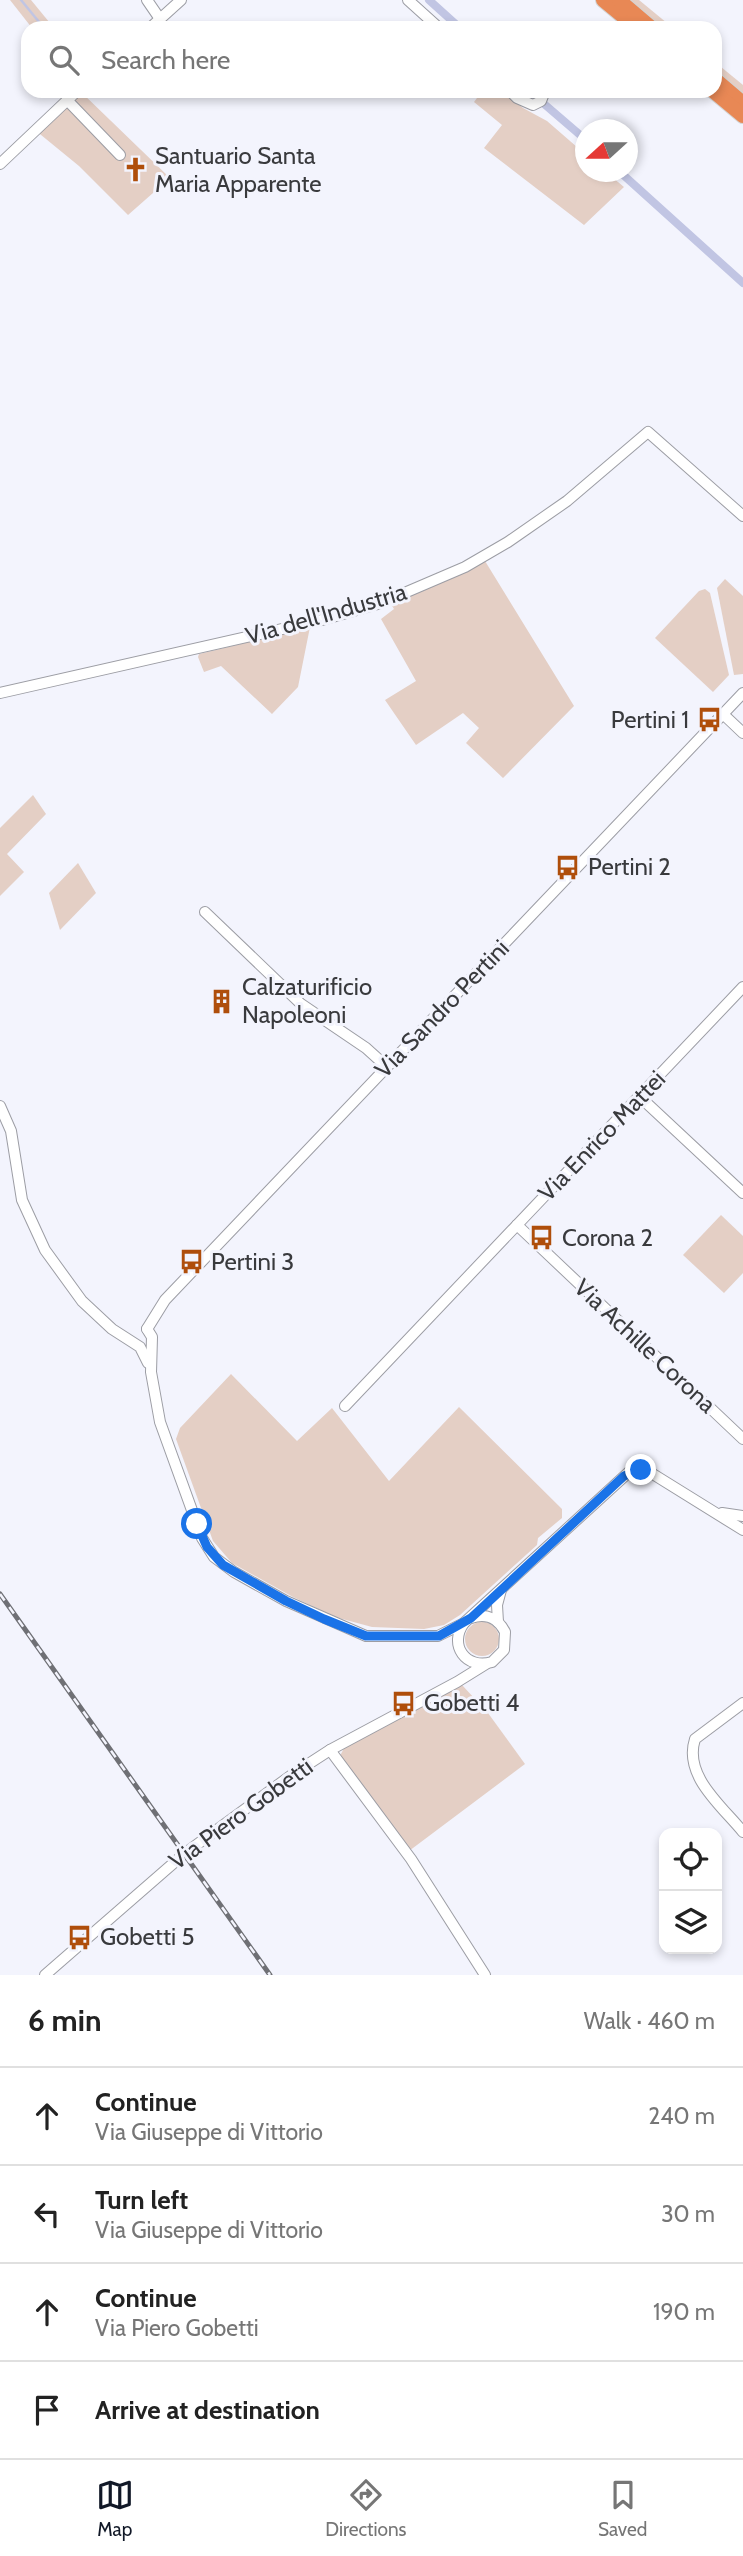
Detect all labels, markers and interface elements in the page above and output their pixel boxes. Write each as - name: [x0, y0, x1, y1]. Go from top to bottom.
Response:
- search box: [21, 21, 722, 98]
- icon: search: [45, 41, 83, 79]
- text: Search here: [101, 44, 230, 76]
- north arrow: [575, 119, 638, 182]
- place label: Santuario Santa Maria Apparente: [155, 141, 322, 198]
- church icon: Santuario Santa Maria Apparente: [121, 156, 149, 184]
- street label: Via dell'Industria: [242, 577, 410, 650]
- place label: Pertini 1: [611, 705, 689, 734]
- bus stop icon: Pertini 1: [695, 706, 723, 734]
- place label: Pertini 2: [588, 852, 671, 881]
- bus stop icon: Pertini 2: [554, 853, 582, 881]
- street label: Via Sandro Pertini: [368, 934, 515, 1084]
- place label: Calzaturificio Napoleoni: [242, 972, 372, 1029]
- building icon: Calzaturificio Napoleoni: [208, 987, 236, 1015]
- street label: Via Enrico Mattei: [532, 1064, 671, 1207]
- place label: Corona 2: [562, 1223, 653, 1252]
- bus stop icon: Corona 2: [528, 1224, 556, 1252]
- place label: Pertini 3: [211, 1247, 294, 1276]
- bus stop icon: Pertini 3: [177, 1248, 205, 1276]
- street label: Via Achille Corona: [568, 1273, 723, 1419]
- route end: [625, 1454, 656, 1485]
- route start: [181, 1508, 212, 1539]
- place label: Gobetti 4: [424, 1688, 519, 1717]
- bus stop icon: Gobetti 4: [390, 1689, 418, 1717]
- street label: Via Piero Gobetti: [163, 1752, 318, 1875]
- map controls: [659, 1828, 722, 1954]
- button: locate: [659, 1828, 722, 1891]
- button: layers: [659, 1891, 722, 1954]
- place label: Gobetti 5: [100, 1922, 194, 1951]
- bus stop icon: Gobetti 5: [66, 1923, 94, 1951]
- text: 6 min: [28, 2002, 101, 2039]
- text: Walk · 460 m: [584, 2007, 715, 2035]
- text: Continue: [95, 2086, 197, 2118]
- icon: ahead: [28, 2097, 66, 2135]
- text: 240 m: [648, 2102, 715, 2130]
- text: Via Giuseppe di Vittorio: [95, 2118, 323, 2146]
- text: Turn left: [95, 2184, 188, 2216]
- icon: left: [28, 2195, 66, 2233]
- text: 30 m: [661, 2200, 715, 2228]
- text: Via Giuseppe di Vittorio: [95, 2216, 323, 2244]
- text: Continue: [95, 2282, 197, 2314]
- icon: ahead: [28, 2293, 66, 2331]
- text: 190 m: [653, 2298, 715, 2326]
- text: Via Piero Gobetti: [95, 2314, 259, 2342]
- icon: arrive: [28, 2391, 66, 2429]
- text: Arrive at destination: [95, 2394, 320, 2426]
- tab: Map: [96, 2476, 134, 2541]
- tab: Directions: [325, 2476, 406, 2541]
- tab: Saved: [598, 2476, 647, 2541]

